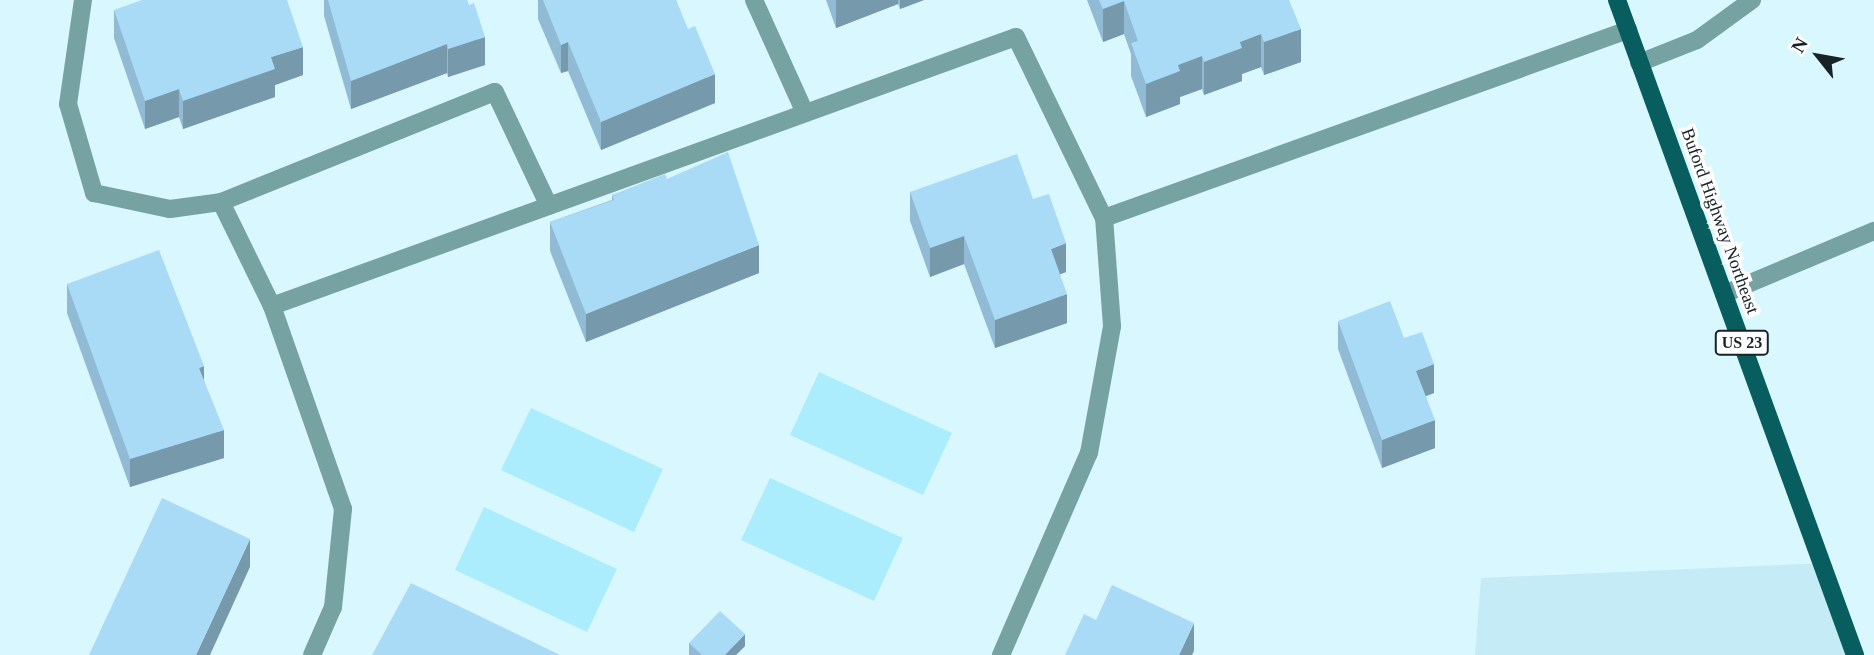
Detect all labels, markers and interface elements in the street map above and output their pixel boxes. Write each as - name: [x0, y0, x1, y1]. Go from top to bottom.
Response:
- north arrow: [1783, 21, 1853, 91]
- text: N: [1787, 34, 1812, 56]
- street label: Buford Highway Northeast: [1676, 125, 1764, 317]
- road number: US 23: [1714, 330, 1770, 356]

